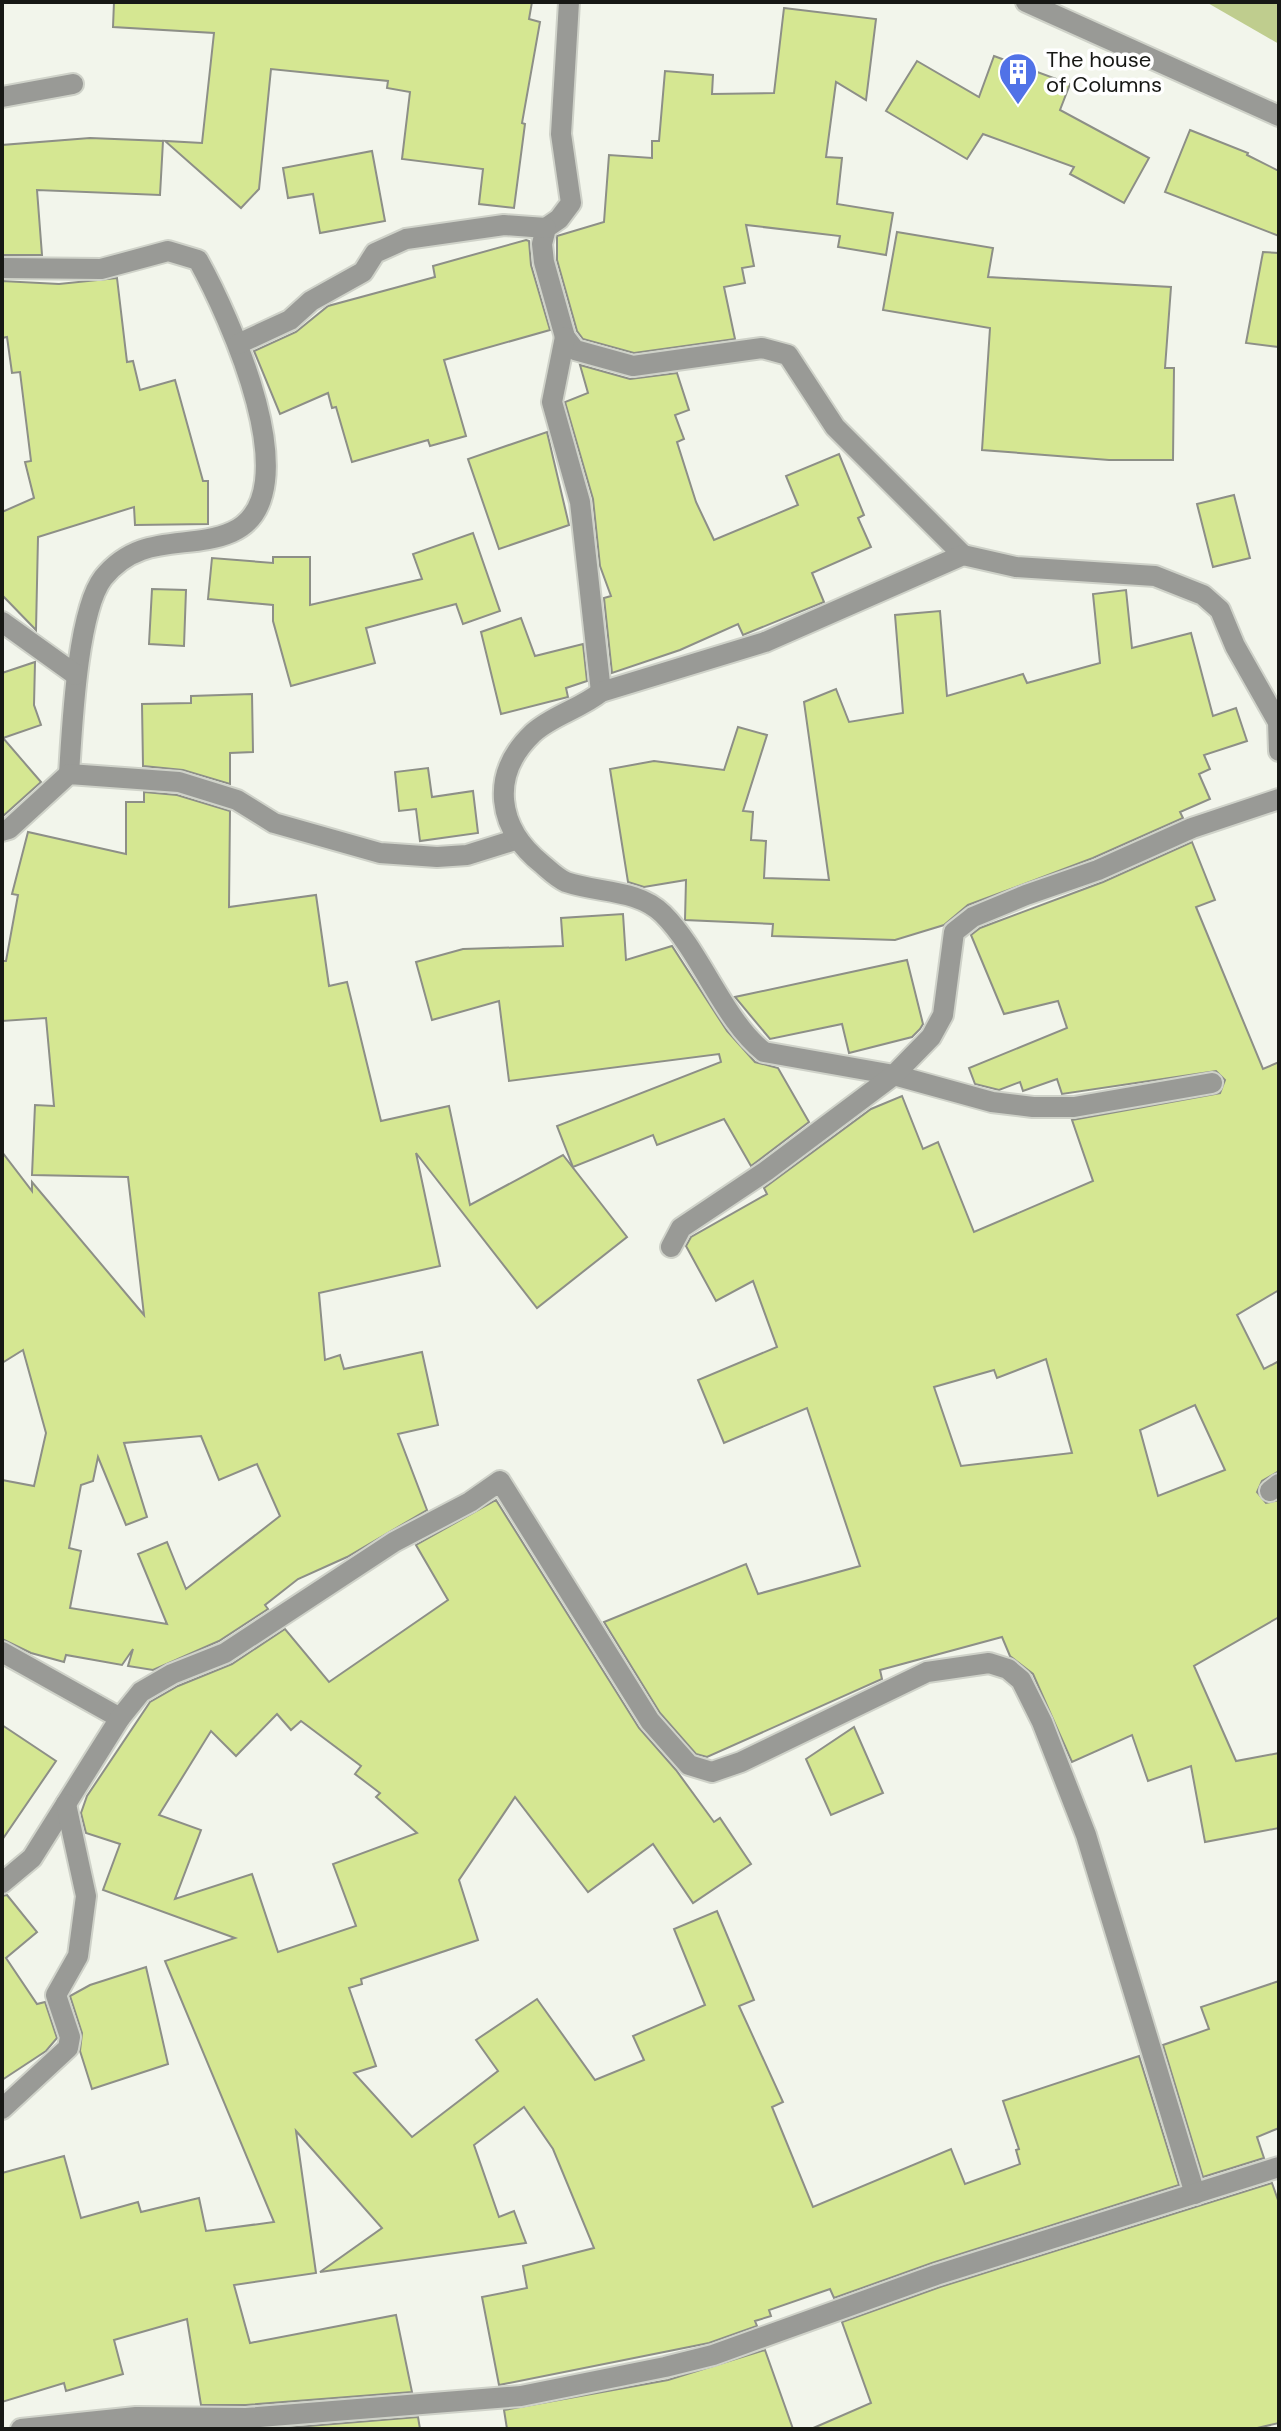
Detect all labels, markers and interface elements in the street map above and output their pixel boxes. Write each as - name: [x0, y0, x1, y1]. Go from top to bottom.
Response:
- place label: The house of Columns: [1046, 45, 1162, 99]
- building icon: The house of Columns: [997, 51, 1039, 106]

